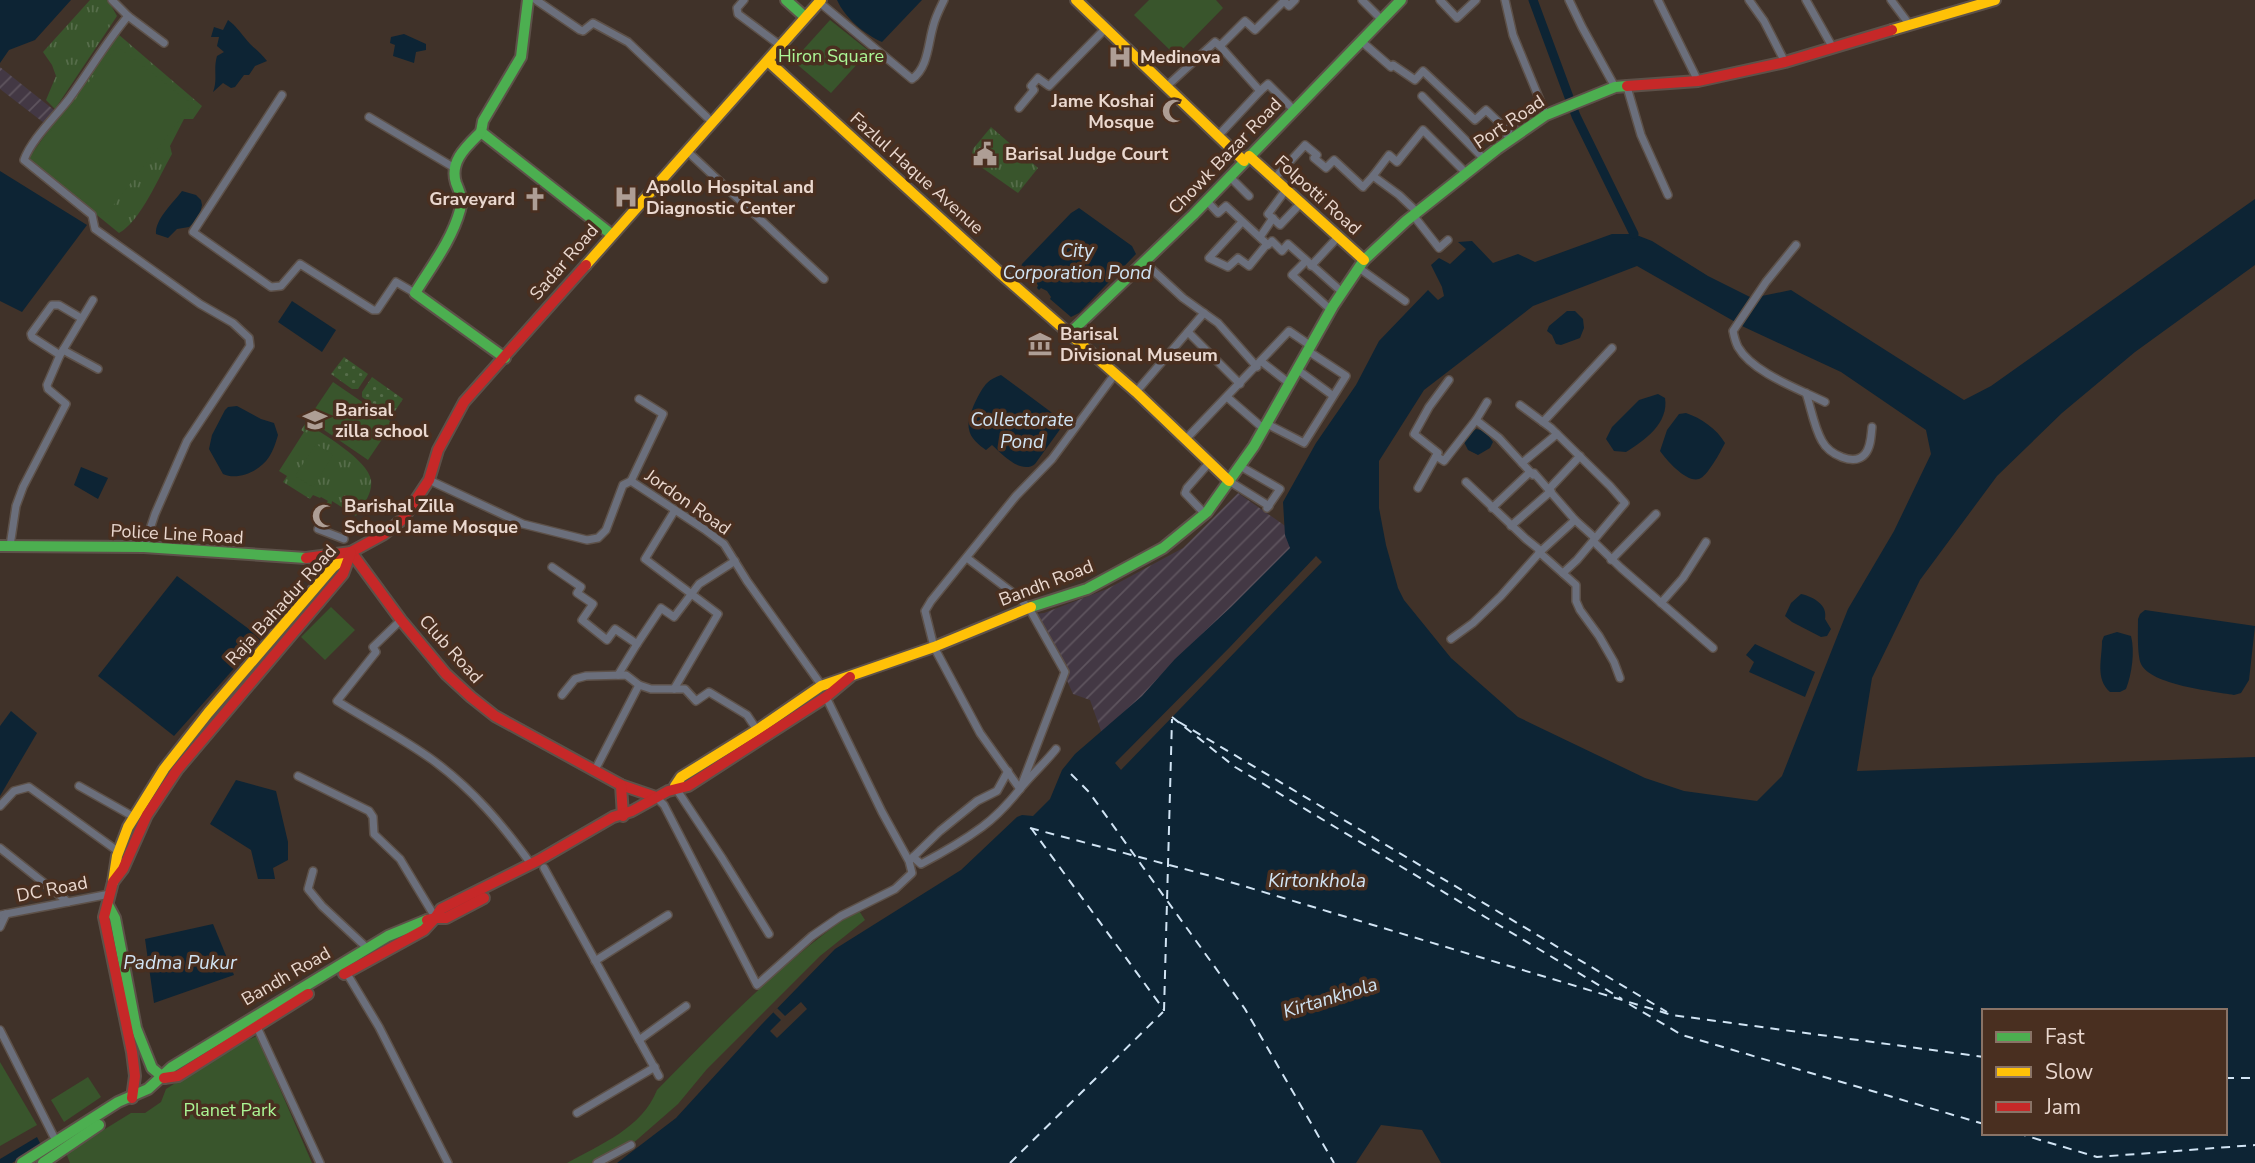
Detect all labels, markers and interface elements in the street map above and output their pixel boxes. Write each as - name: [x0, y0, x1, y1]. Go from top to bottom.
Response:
- hospital icon: Medinova: [1106, 43, 1134, 71]
- park label: Hiron Square: [778, 44, 884, 68]
- place label: Medinova: [1140, 45, 1221, 69]
- place label: Jame Koshai Mosque: [1051, 89, 1154, 134]
- street label: Port Road: [1469, 89, 1549, 155]
- street label: Chowk Bazar Road: [1163, 92, 1287, 220]
- mosque icon: Jame Koshai Mosque: [1160, 97, 1188, 125]
- street label: Fazlul Haque Avenue: [845, 107, 989, 239]
- public building icon: Barisal Judge Court: [971, 140, 999, 168]
- place label: Barisal Judge Court: [1005, 142, 1168, 166]
- street label: Folpotti Road: [1270, 150, 1366, 240]
- place label: Apollo Hospital and Diagnostic Center: [646, 175, 814, 220]
- hospital icon: Apollo Hospital and Diagnostic Center: [612, 183, 640, 211]
- church icon: Graveyard: [521, 185, 549, 213]
- place label: Graveyard: [429, 187, 515, 211]
- street label: Sadar Road: [524, 219, 604, 305]
- water label: City Corporation Pond: [1002, 238, 1153, 286]
- place label: Barisal Divisional Museum: [1060, 322, 1218, 367]
- museum icon: Barisal Divisional Museum: [1026, 330, 1054, 358]
- place label: Barisal zilla school: [335, 398, 429, 443]
- school or university icon: Barisal zilla school: [301, 406, 329, 434]
- water label: Collectorate Pond: [970, 407, 1074, 455]
- street label: Jordon Road: [640, 463, 736, 540]
- place label: Barishal Zilla School Jame Mosque: [344, 494, 518, 539]
- mosque icon: Barishal Zilla School Jame Mosque: [310, 502, 338, 530]
- street label: Police Line Road: [110, 519, 244, 549]
- street label: Raja Bahadur Road: [220, 539, 342, 671]
- street label: Bandh Road: [995, 554, 1097, 612]
- street label: Club Road: [414, 610, 488, 688]
- water label: Kirtonkhola: [1268, 868, 1366, 894]
- street label: DC Road: [14, 870, 90, 908]
- street label: Bandh Road: [237, 941, 335, 1011]
- water label: Padma Pukur: [123, 950, 238, 976]
- water label: Kirtankhola: [1280, 971, 1381, 1025]
- legend: [1982, 1009, 2227, 1135]
- text: Fast: [2045, 1023, 2085, 1051]
- text: Slow: [2045, 1058, 2094, 1086]
- text: Jam: [2044, 1093, 2081, 1121]
- park label: Planet Park: [184, 1098, 277, 1122]

